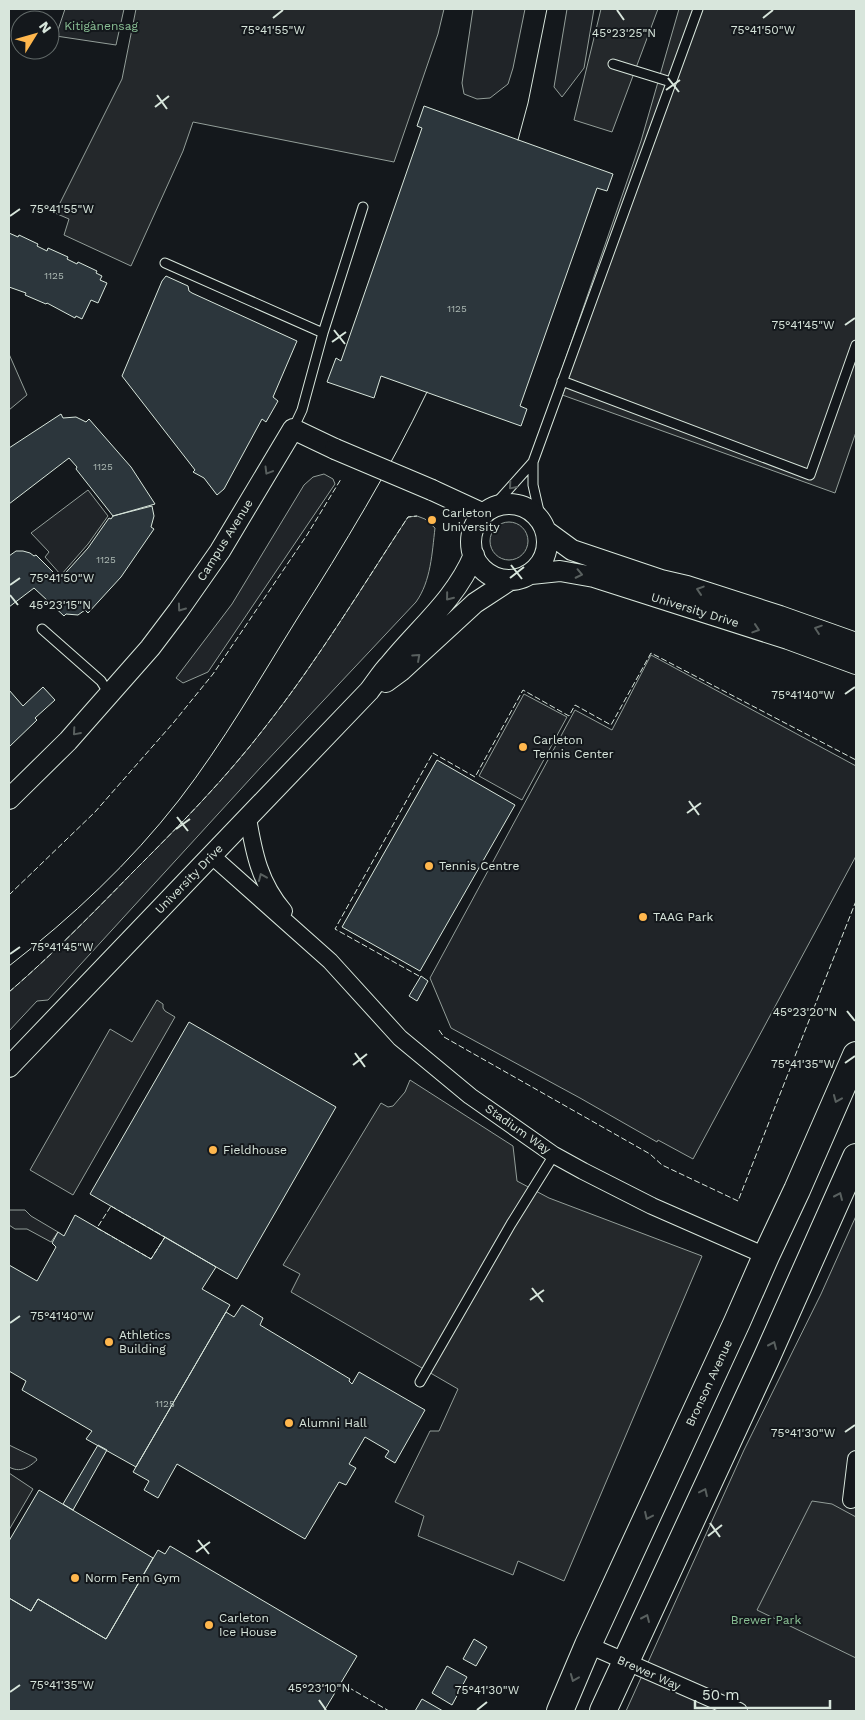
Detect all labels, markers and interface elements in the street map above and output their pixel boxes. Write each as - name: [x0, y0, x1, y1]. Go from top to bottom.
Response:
- north arrow: [10, 10, 60, 60]
- text: N: [36, 18, 55, 36]
- park label: Kitigànensag: [64, 19, 138, 33]
- text: 75°41'55"W: [241, 23, 305, 37]
- text: 75°41'50"W: [731, 23, 796, 37]
- text: 45°23'25"N: [592, 26, 656, 40]
- text: 75°41'55"W: [30, 202, 94, 216]
- house number: 1125: [44, 270, 64, 281]
- house number: 1125: [447, 303, 467, 314]
- text: 75°41'45"W: [771, 318, 835, 332]
- house number: 1125: [93, 461, 113, 472]
- one-way arrow: [265, 465, 275, 474]
- one-way arrow: [509, 481, 518, 490]
- street label: Campus Avenue: [194, 496, 256, 583]
- place label: Carleton University: [442, 506, 500, 534]
- marker: Carleton University: [426, 514, 438, 526]
- house number: 1125: [96, 554, 116, 565]
- one-way arrow: [575, 568, 584, 579]
- text: 75°41'50"W: [30, 571, 95, 585]
- one-way arrow: [696, 586, 705, 596]
- street label: University Drive: [649, 590, 741, 630]
- one-way arrow: [446, 592, 455, 601]
- text: 45°23'15"N: [29, 598, 91, 612]
- one-way arrow: [178, 602, 187, 612]
- one-way arrow: [751, 623, 760, 633]
- one-way arrow: [814, 625, 823, 635]
- one-way arrow: [412, 653, 421, 662]
- text: 75°41'40"W: [771, 688, 835, 702]
- one-way arrow: [73, 726, 82, 735]
- place label: Carleton Tennis Center: [533, 733, 614, 761]
- marker: Carleton Tennis Center: [517, 741, 529, 753]
- street label: University Drive: [152, 841, 226, 917]
- place label: Tennis Centre: [439, 859, 520, 873]
- marker: Tennis Centre: [423, 860, 435, 872]
- one-way arrow: [258, 873, 268, 882]
- place label: TAAG Park: [653, 910, 714, 924]
- marker: TAAG Park: [637, 911, 649, 923]
- text: 75°41'45"W: [30, 940, 94, 954]
- text: 45°23'20"N: [773, 1005, 837, 1019]
- text: 75°41'35"W: [771, 1057, 835, 1071]
- one-way arrow: [833, 1094, 844, 1103]
- street label: Stadium Way: [483, 1101, 554, 1157]
- place label: Fieldhouse: [223, 1143, 287, 1157]
- marker: Fieldhouse: [207, 1144, 219, 1156]
- one-way arrow: [832, 1192, 843, 1201]
- text: 75°41'40"W: [30, 1309, 94, 1323]
- place label: Athletics Building: [119, 1328, 171, 1356]
- marker: Athletics Building: [103, 1336, 115, 1348]
- street label: Bronson Avenue: [683, 1337, 735, 1429]
- one-way arrow: [766, 1341, 777, 1350]
- house number: 1125: [155, 1398, 175, 1409]
- place label: Alumni Hall: [299, 1416, 367, 1430]
- marker: Alumni Hall: [283, 1417, 295, 1429]
- text: 75°41'30"W: [771, 1426, 836, 1440]
- one-way arrow: [697, 1488, 708, 1497]
- one-way arrow: [644, 1511, 654, 1520]
- place label: Norm Fenn Gym: [85, 1571, 180, 1585]
- marker: Norm Fenn Gym: [69, 1572, 81, 1584]
- place label: Carleton Ice House: [219, 1611, 277, 1639]
- park label: Brewer Park: [731, 1613, 801, 1627]
- one-way arrow: [640, 1614, 650, 1623]
- marker: Carleton Ice House: [203, 1619, 215, 1631]
- street label: Brewer Way: [615, 1653, 684, 1694]
- one-way arrow: [570, 1673, 580, 1682]
- text: 75°41'35"W: [30, 1678, 94, 1692]
- scale bar: [695, 1678, 830, 1710]
- text: 45°23'10"N: [288, 1681, 350, 1695]
- text: 75°41'30"W: [455, 1683, 520, 1697]
- text: 50 m: [702, 1686, 739, 1704]

